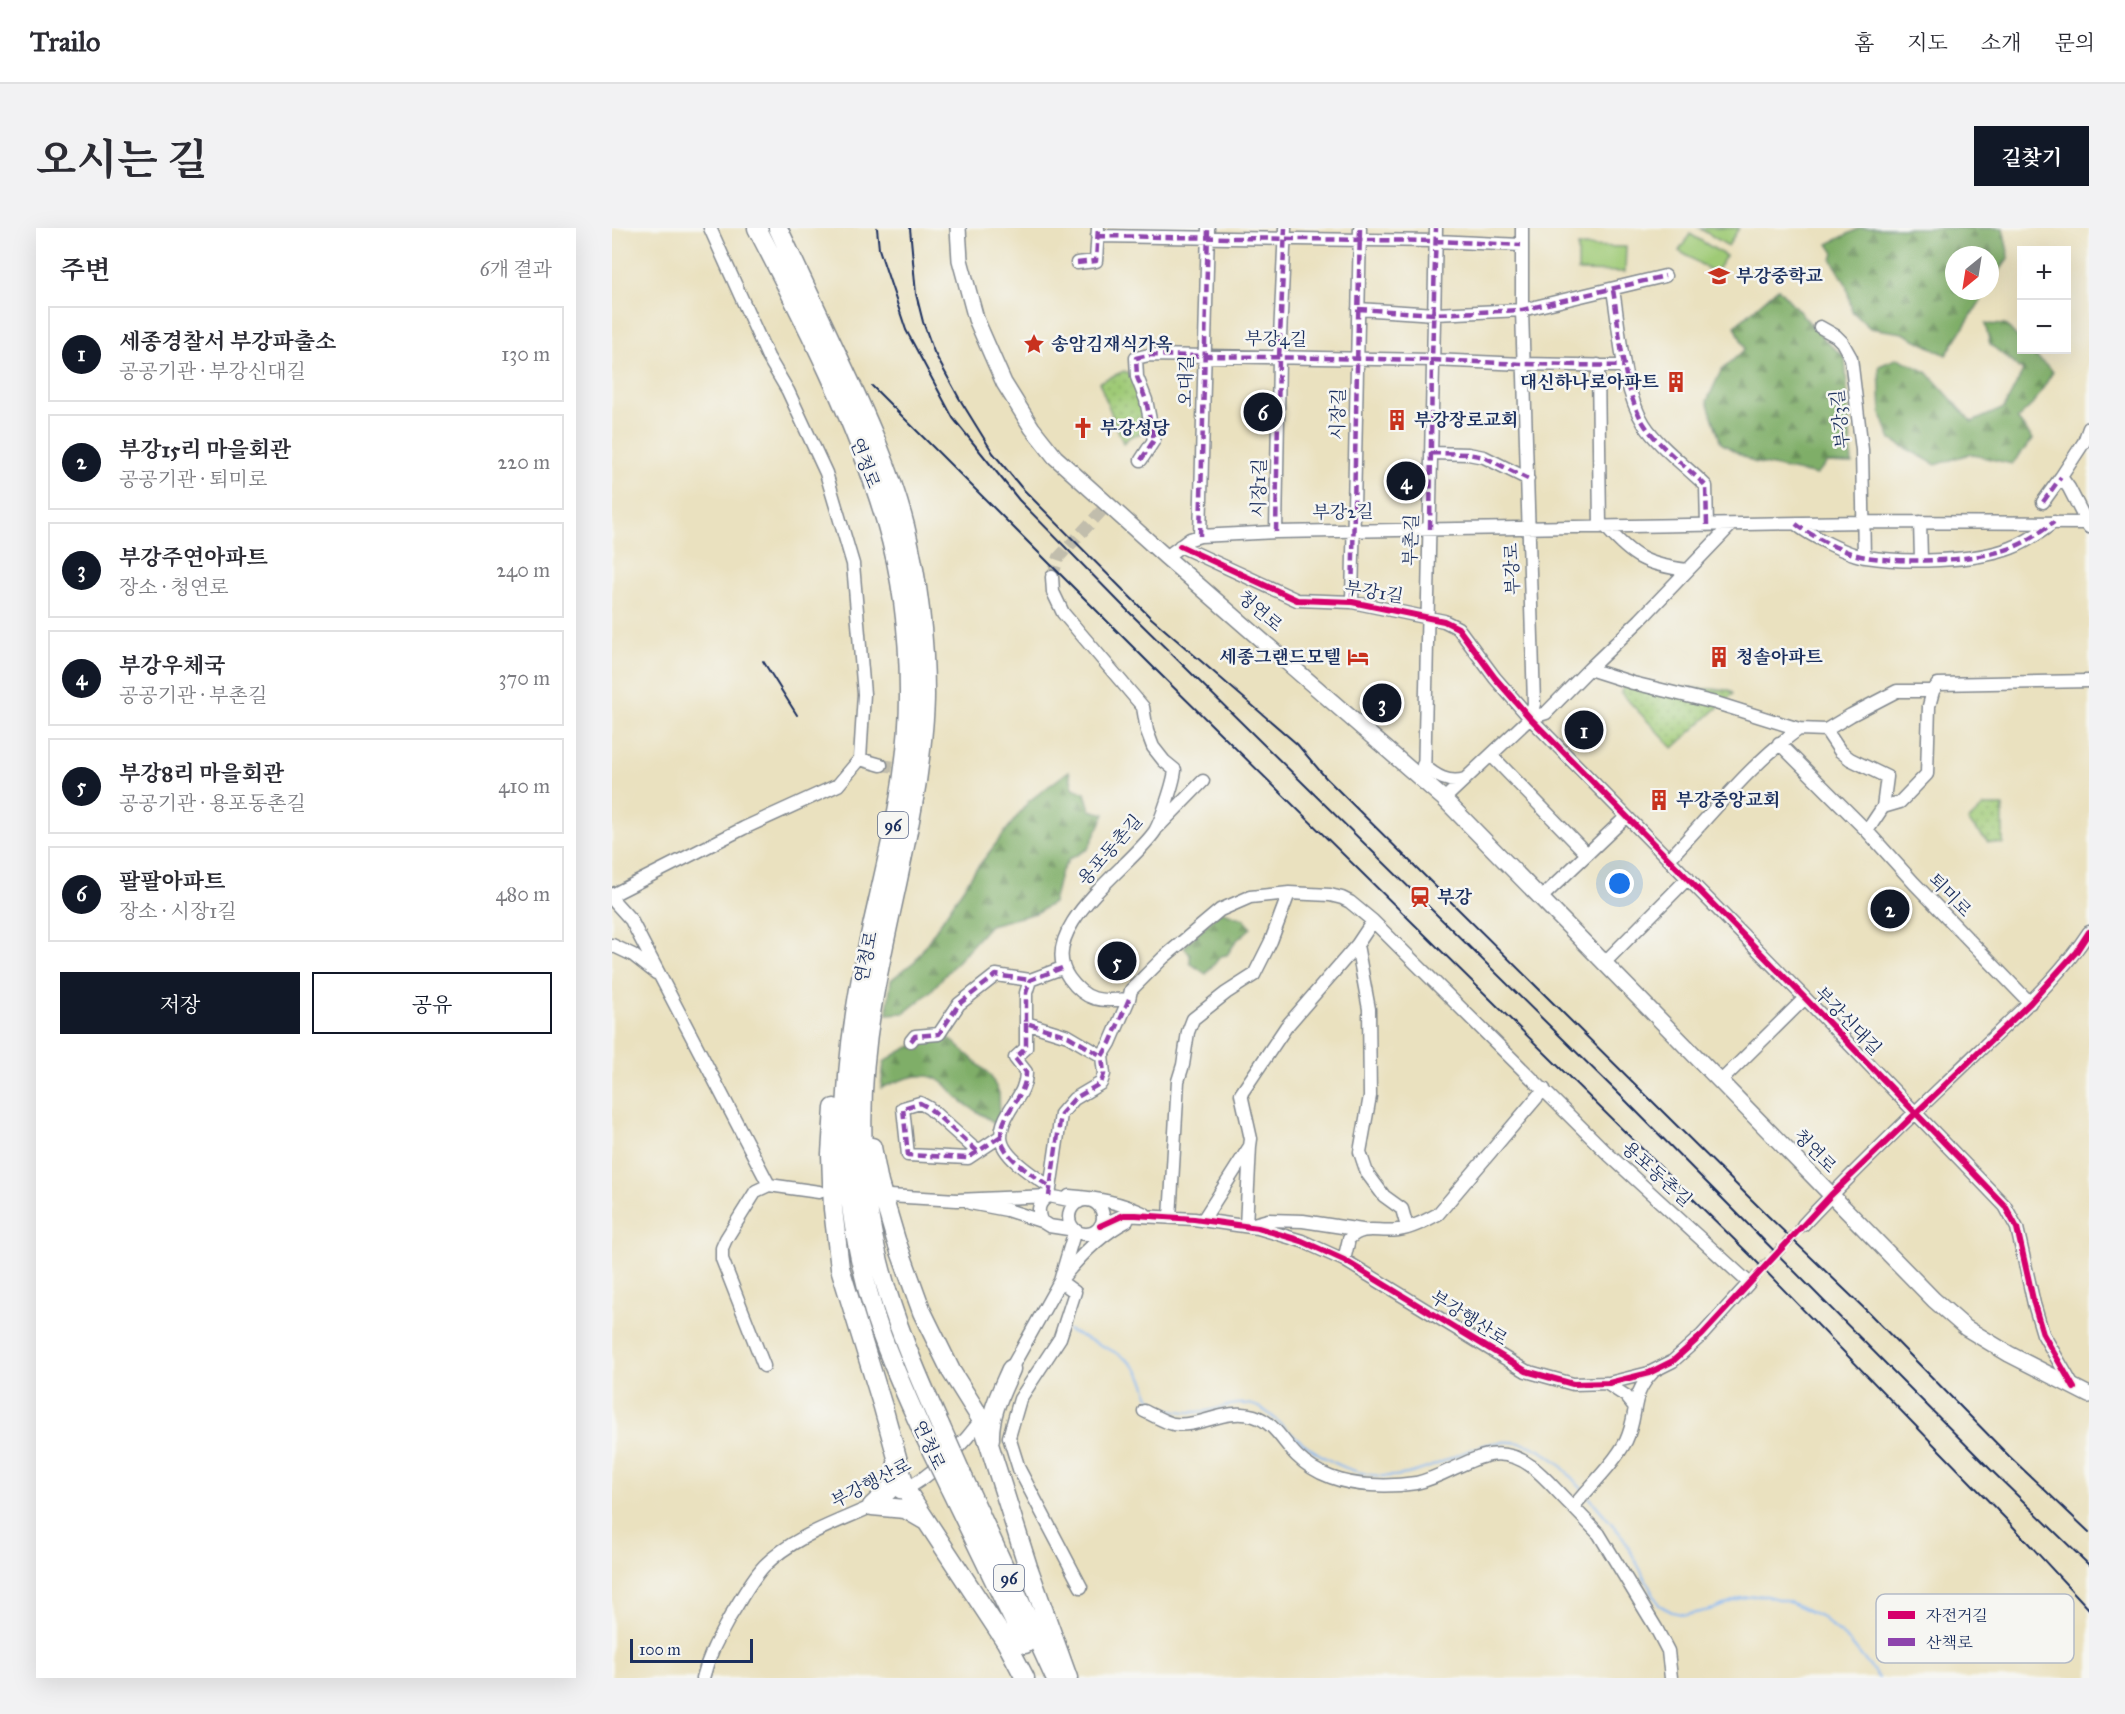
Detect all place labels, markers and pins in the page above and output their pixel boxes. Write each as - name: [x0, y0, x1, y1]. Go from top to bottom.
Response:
- school or university icon: 부강중학교: [1707, 264, 1731, 288]
- place label: 부강중학교: [1736, 265, 1824, 287]
- place icon: 송암김재식가옥: [1022, 332, 1046, 356]
- place label: 송암김재식가옥: [1051, 333, 1173, 355]
- building icon: 대신하나로아파트: [1664, 370, 1688, 394]
- place label: 대신하나로아파트: [1520, 371, 1660, 393]
- pin: 6: [1244, 390, 1282, 435]
- building icon: 부강장로교회: [1385, 408, 1409, 432]
- place label: 부강장로교회: [1414, 409, 1518, 431]
- church icon: 부강성당: [1071, 416, 1095, 440]
- place label: 부강성당: [1100, 417, 1170, 439]
- pin: 4: [1386, 458, 1426, 504]
- hotel icon: 세종그랜드모텔: [1346, 645, 1370, 669]
- building icon: 청솔아파트: [1707, 645, 1731, 669]
- place label: 세종그랜드모텔: [1219, 646, 1341, 668]
- place label: 청솔아파트: [1736, 646, 1824, 668]
- pin: 3: [1362, 680, 1402, 726]
- pin: 1: [1564, 708, 1604, 752]
- building icon: 부강중앙교회: [1647, 788, 1671, 812]
- place label: 부강중앙교회: [1676, 789, 1780, 811]
- station icon: 부강: [1408, 885, 1432, 909]
- place label: 부강: [1437, 886, 1472, 908]
- pin: 2: [1870, 886, 1910, 932]
- pin: 5: [1098, 938, 1136, 984]

